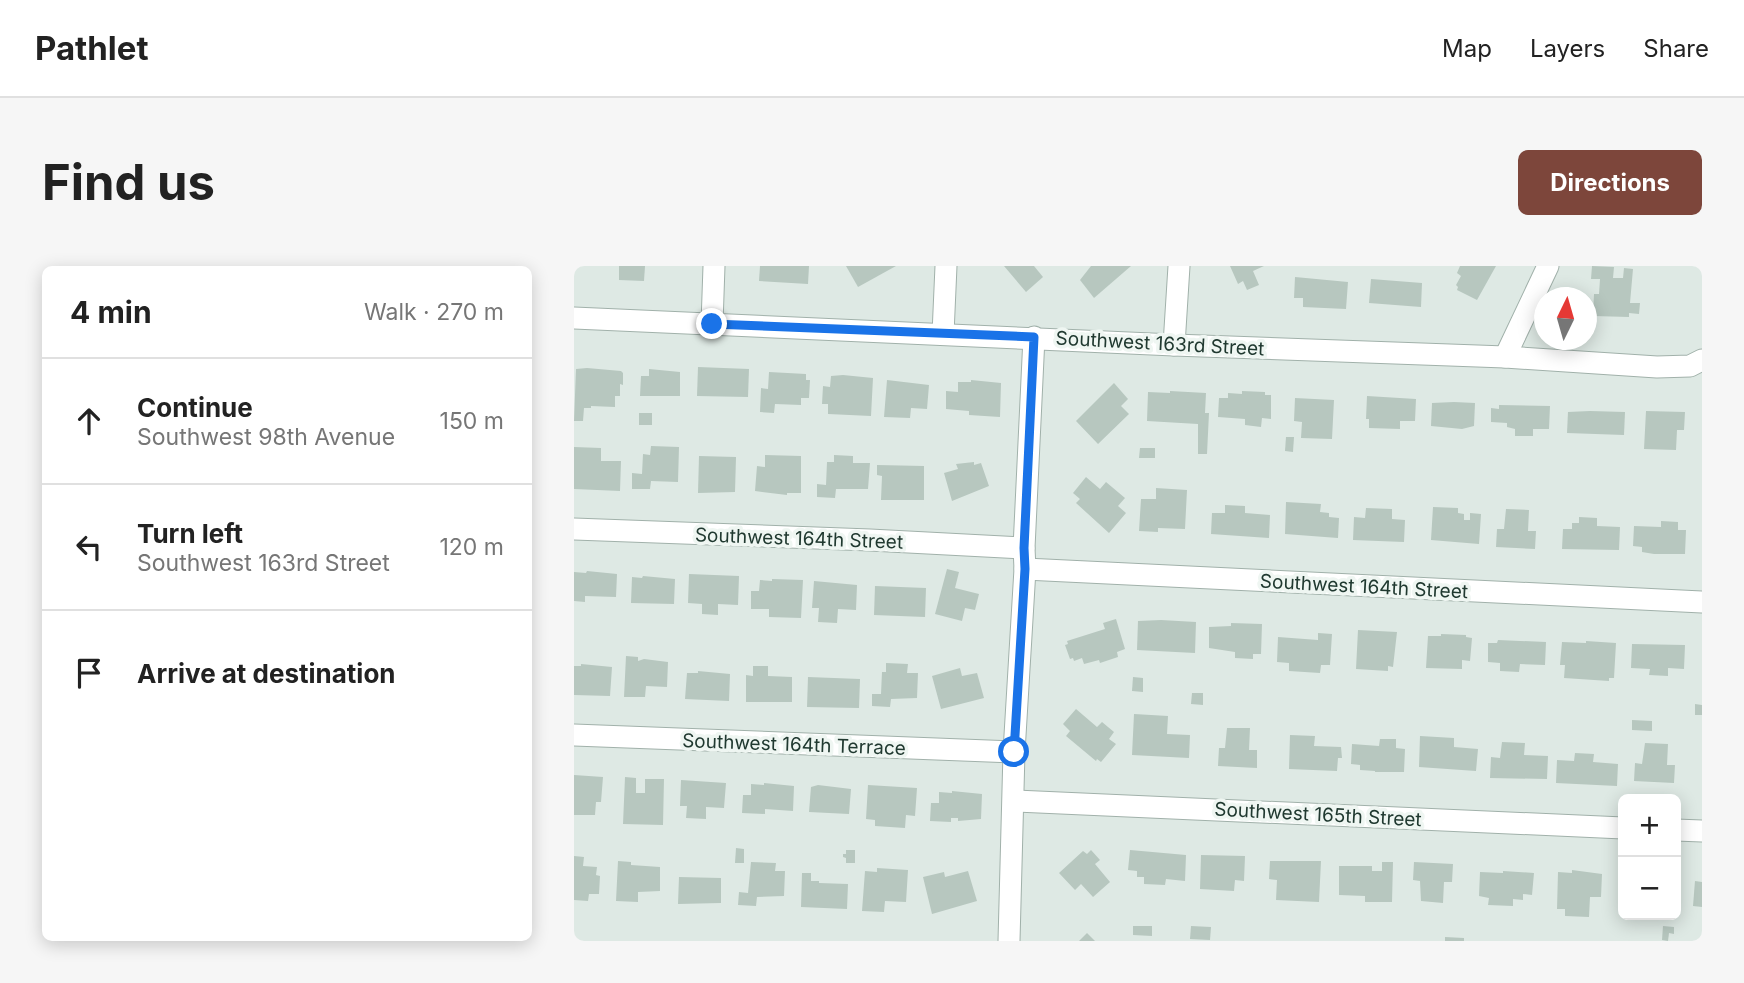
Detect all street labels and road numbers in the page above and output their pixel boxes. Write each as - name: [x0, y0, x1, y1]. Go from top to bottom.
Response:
- street label: Southwest 163rd Street: [1055, 327, 1265, 360]
- street label: Southwest 164th Street: [694, 523, 903, 554]
- street label: Southwest 164th Street: [1259, 570, 1469, 603]
- street label: Southwest 164th Terrace: [682, 729, 906, 760]
- street label: Southwest 165th Street: [1214, 798, 1422, 831]

